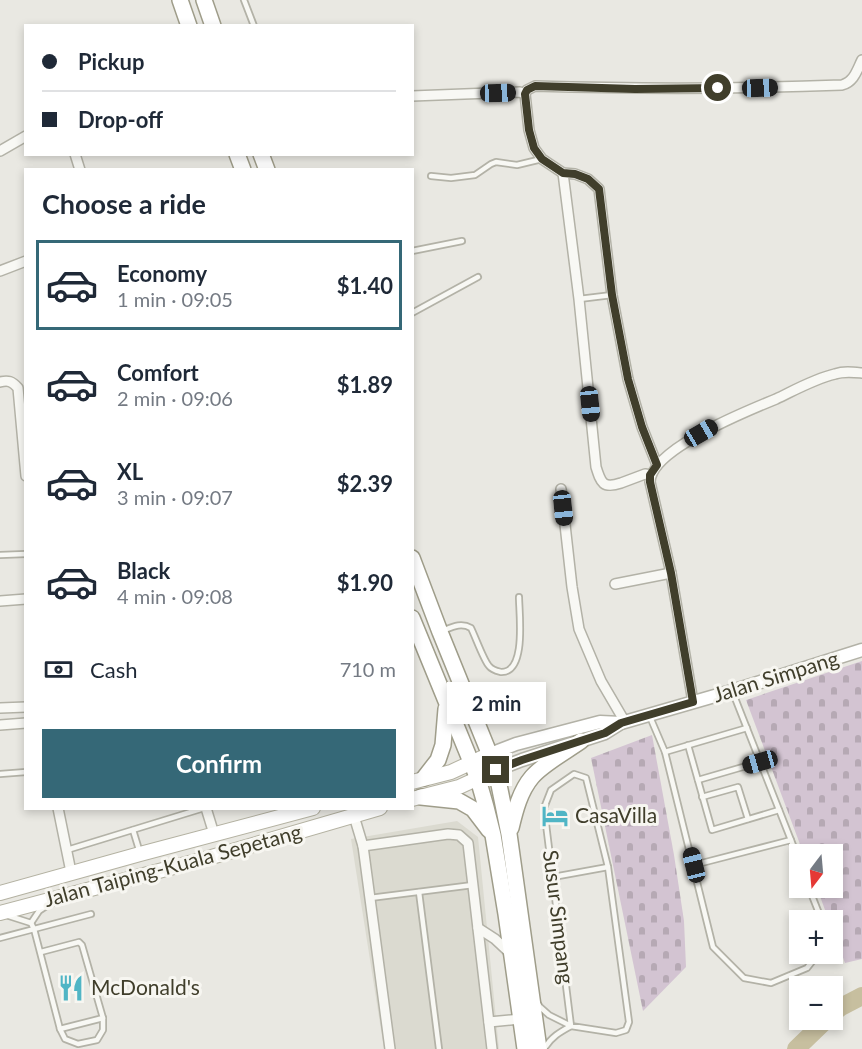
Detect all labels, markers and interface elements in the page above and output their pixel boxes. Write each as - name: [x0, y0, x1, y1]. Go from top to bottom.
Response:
- text: Pickup: [78, 48, 144, 75]
- route start: [704, 74, 731, 101]
- car: [742, 78, 778, 98]
- car: [480, 83, 516, 103]
- text: Drop-off: [78, 106, 163, 133]
- text: Choose a ride: [42, 187, 206, 220]
- icon: car: [45, 258, 99, 312]
- text: Economy: [117, 260, 207, 287]
- text: $1.40: [337, 272, 393, 299]
- text: 1 min · 09:05: [117, 287, 233, 311]
- icon: car: [45, 357, 99, 411]
- text: Comfort: [117, 359, 199, 386]
- text: $1.89: [337, 371, 393, 398]
- car: [579, 385, 601, 423]
- text: 2 min · 09:06: [117, 386, 233, 410]
- car: [681, 416, 721, 450]
- icon: car: [45, 456, 99, 510]
- text: XL: [117, 458, 143, 485]
- text: $2.39: [337, 470, 393, 497]
- text: 3 min · 09:07: [117, 485, 233, 509]
- car: [552, 489, 574, 527]
- icon: car: [45, 555, 99, 609]
- text: Black: [117, 557, 170, 584]
- text: $1.90: [337, 569, 393, 596]
- text: 4 min · 09:08: [117, 584, 233, 608]
- street label: Jalan Simpang: [710, 645, 841, 707]
- icon: cash: [42, 653, 75, 686]
- text: Cash: [90, 656, 137, 683]
- text: 710 m: [340, 657, 396, 681]
- callout: 2 min: [446, 683, 546, 725]
- text: 2 min: [472, 691, 521, 715]
- button: Confirm: [42, 729, 396, 798]
- car: [740, 748, 780, 776]
- route end: [482, 756, 509, 783]
- hotel icon: CasaVilla: [540, 801, 570, 831]
- place label: CasaVilla: [575, 802, 657, 827]
- street label: Jalan Taiping-Kuala Sepetang: [41, 818, 304, 911]
- north arrow: [789, 844, 843, 898]
- map controls: [789, 844, 843, 1030]
- car: [681, 845, 707, 885]
- street label: Susur Simpang: [539, 848, 580, 985]
- button: +: [789, 910, 843, 964]
- restaurant icon: McDonald's: [56, 973, 86, 1003]
- place label: McDonald's: [91, 974, 200, 999]
- button: −: [789, 976, 843, 1030]

